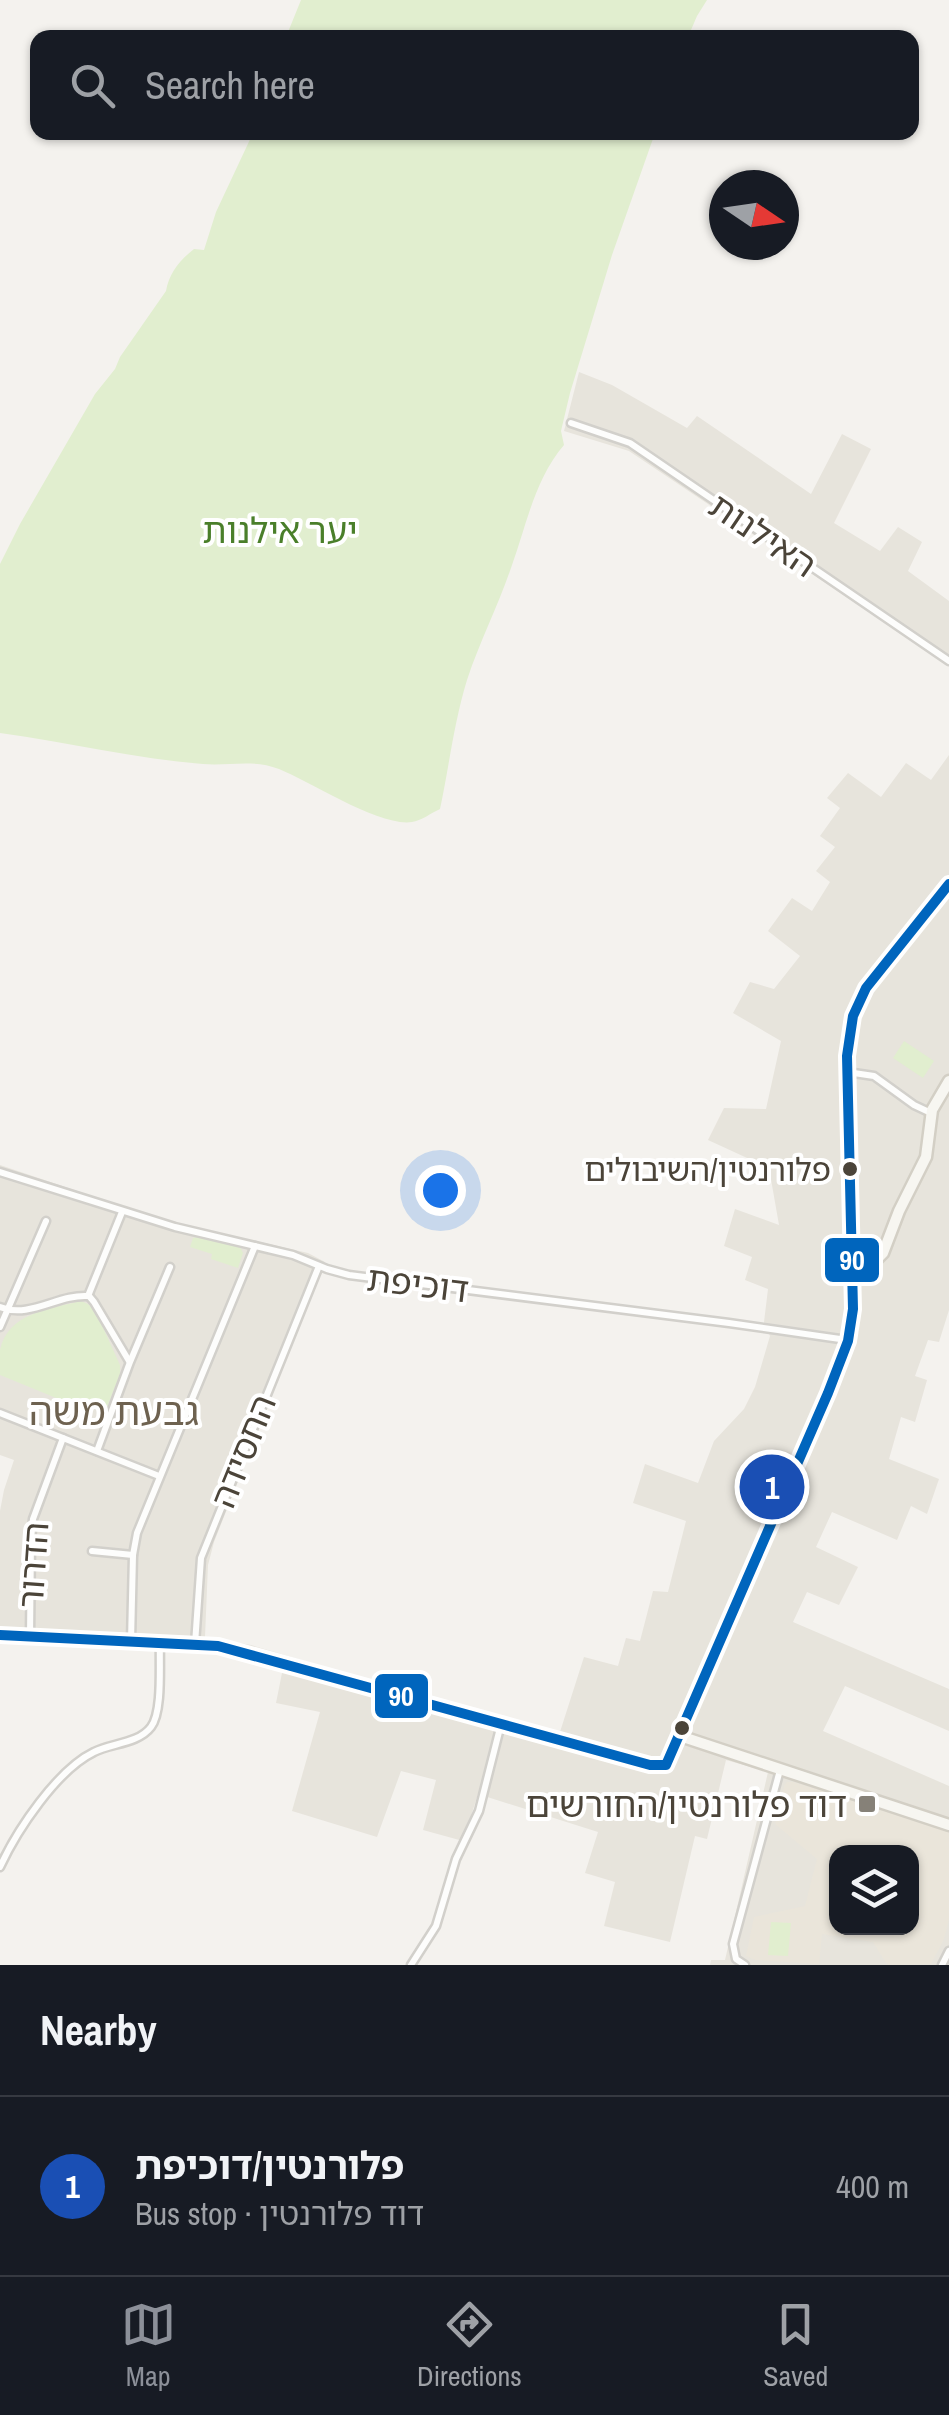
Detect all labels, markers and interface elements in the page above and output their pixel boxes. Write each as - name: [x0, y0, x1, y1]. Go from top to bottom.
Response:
- search box: [30, 30, 919, 140]
- icon: search: [65, 58, 120, 113]
- text: Search here: [145, 60, 315, 111]
- north arrow: [709, 170, 799, 260]
- street label: האילנות: [700, 482, 826, 588]
- park label: יער אילנות: [202, 507, 358, 554]
- place label: פלורנטין/השיבולים: [584, 1148, 831, 1191]
- marker: פלורנטין/השיבולים: [840, 1159, 860, 1179]
- your location: [415, 1165, 466, 1216]
- line badge: 90: [823, 1236, 881, 1284]
- text: 90: [839, 1241, 865, 1279]
- street label: דוכיפת: [364, 1254, 472, 1314]
- district label: גבעת משה: [29, 1386, 199, 1437]
- street label: החסידה: [199, 1387, 287, 1515]
- pin: 1: [740, 1450, 804, 1524]
- street label: הדרור: [7, 1520, 59, 1610]
- line badge: 90: [373, 1672, 430, 1720]
- text: 90: [388, 1677, 414, 1715]
- unlabelled marker: [672, 1718, 692, 1738]
- place label: דוד פלורנטין/החורשים: [526, 1781, 847, 1828]
- marker: דוד פלורנטין/החורשים: [856, 1793, 878, 1815]
- map controls: [829, 1845, 919, 1935]
- button: layers: [829, 1845, 919, 1935]
- text: Nearby: [40, 2002, 157, 2058]
- text: פלורנטין/דוכיפת: [135, 2140, 404, 2191]
- text: 1: [65, 2165, 80, 2208]
- text: 400 m: [836, 2165, 909, 2208]
- text: Bus stop · דוד פלורנטין: [135, 2192, 424, 2235]
- tab: Map: [121, 2297, 176, 2395]
- tab: Directions: [417, 2297, 522, 2395]
- tab: Saved: [763, 2297, 828, 2395]

